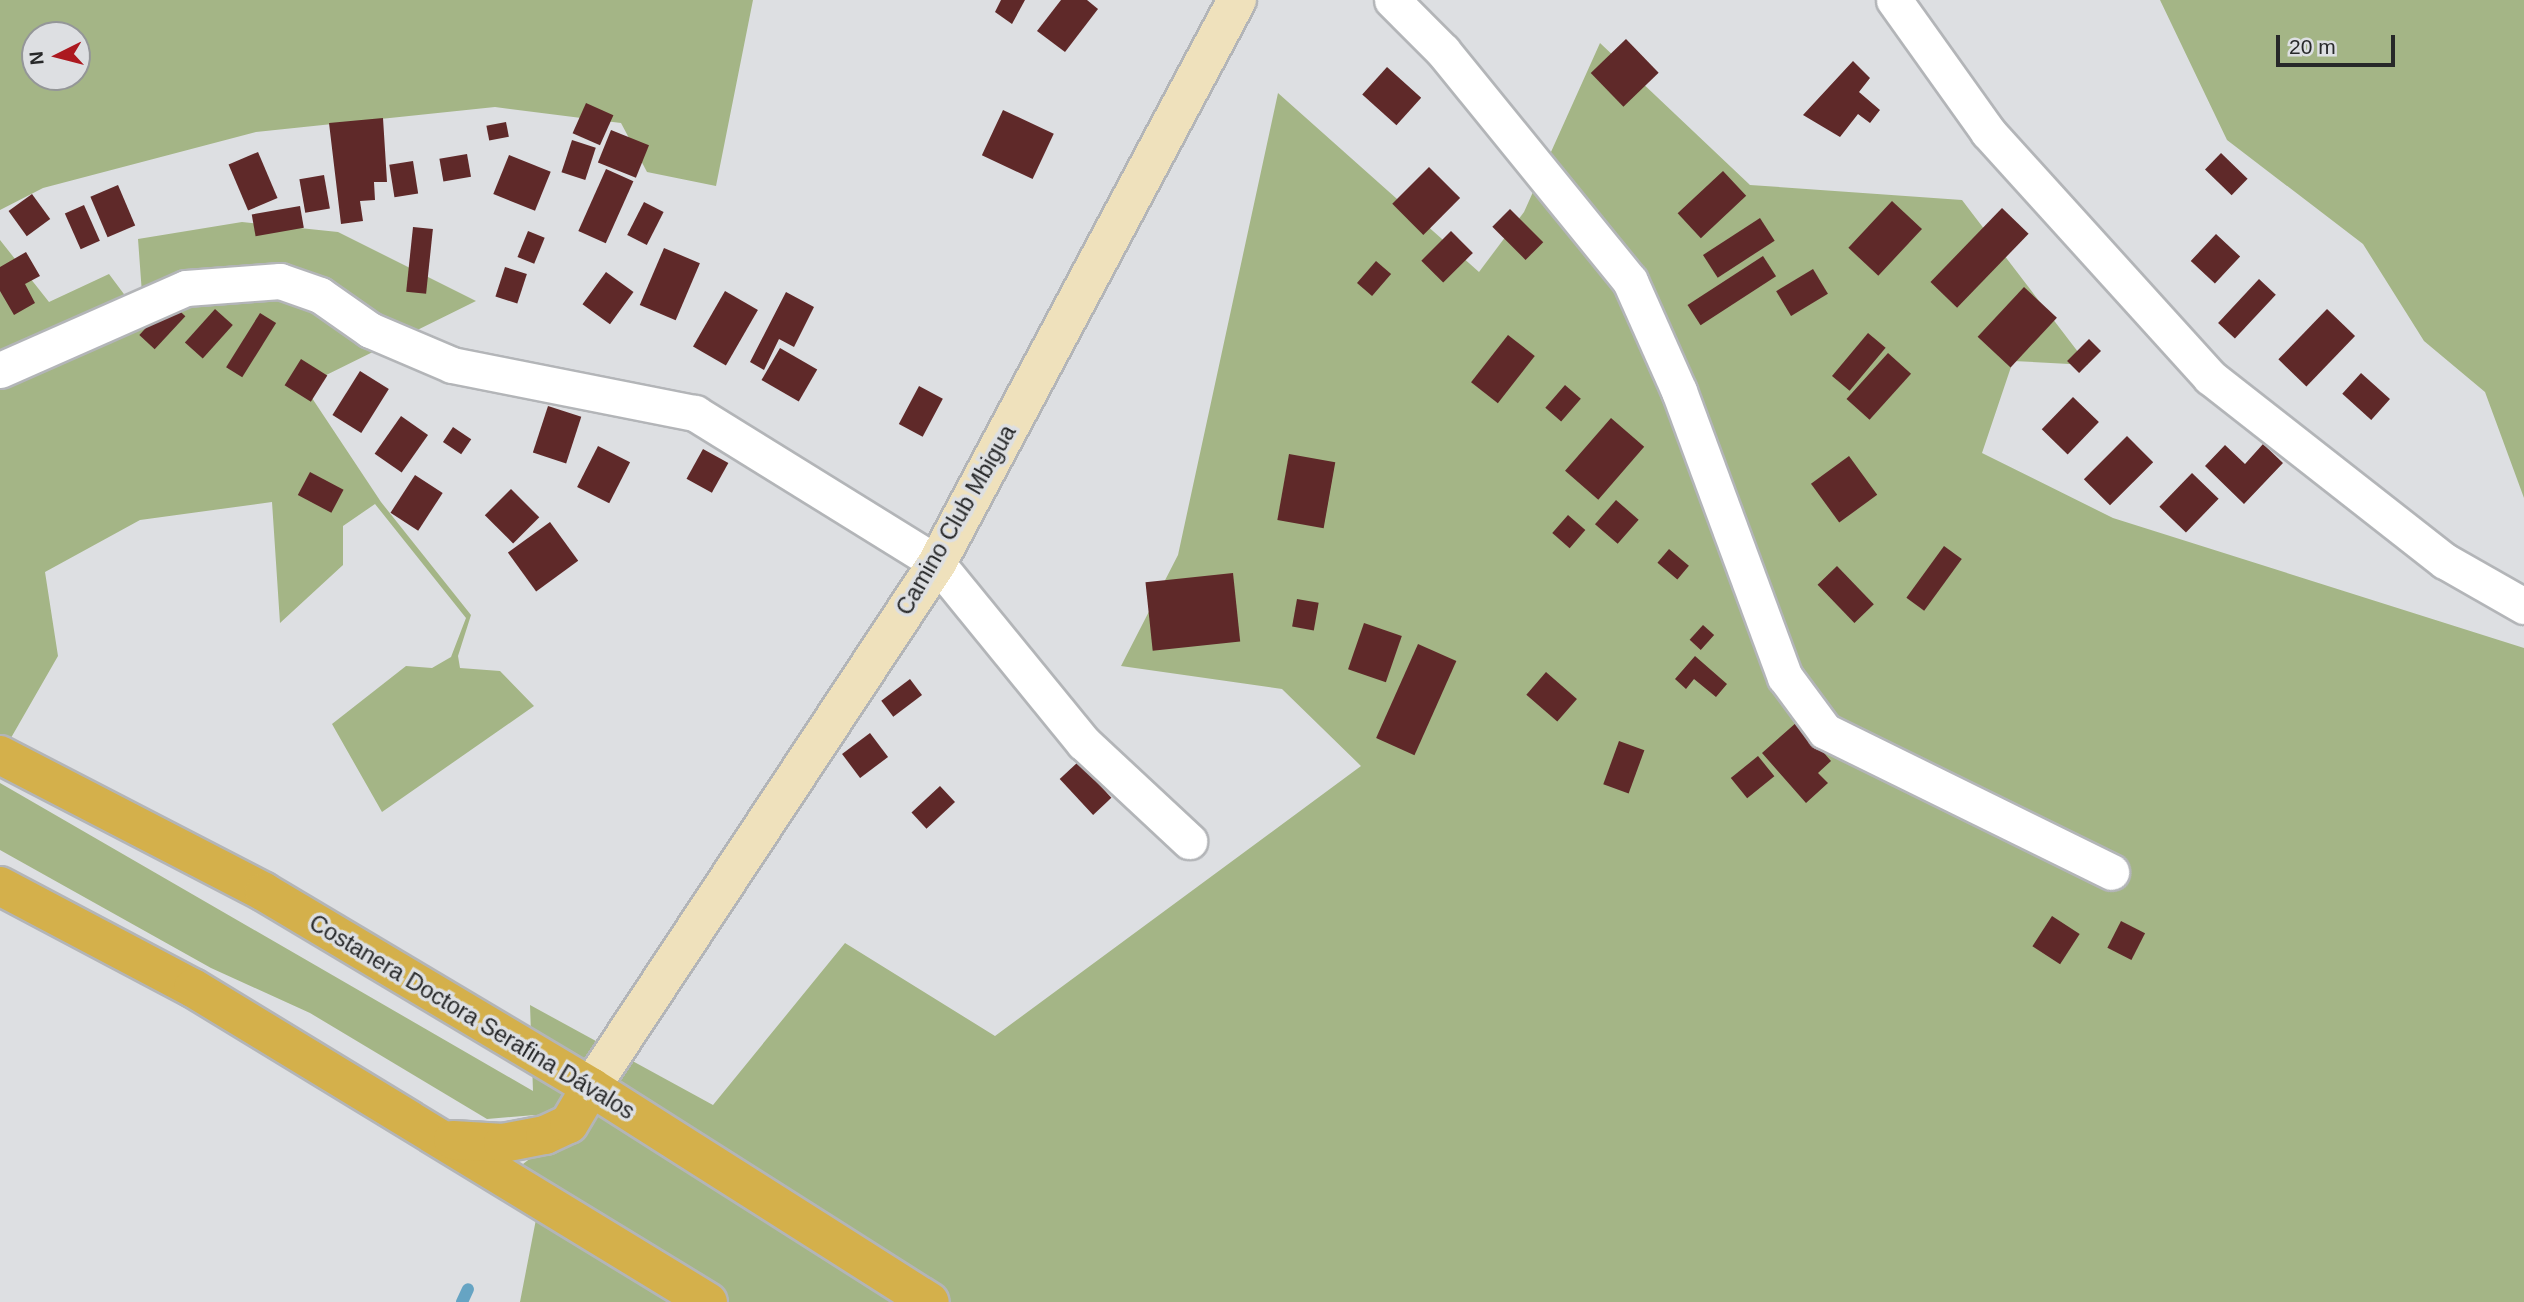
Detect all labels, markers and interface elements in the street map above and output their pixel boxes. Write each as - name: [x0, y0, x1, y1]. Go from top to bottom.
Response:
- north arrow: [21, 21, 91, 91]
- scale bar: [2279, 21, 2398, 65]
- text: 20 m: [2289, 35, 2336, 58]
- text: N: [25, 50, 48, 66]
- street label: Camino Club Mbigua: [890, 420, 1022, 620]
- street label: Costanera Doctora Serafina Dávalos: [304, 909, 640, 1125]

